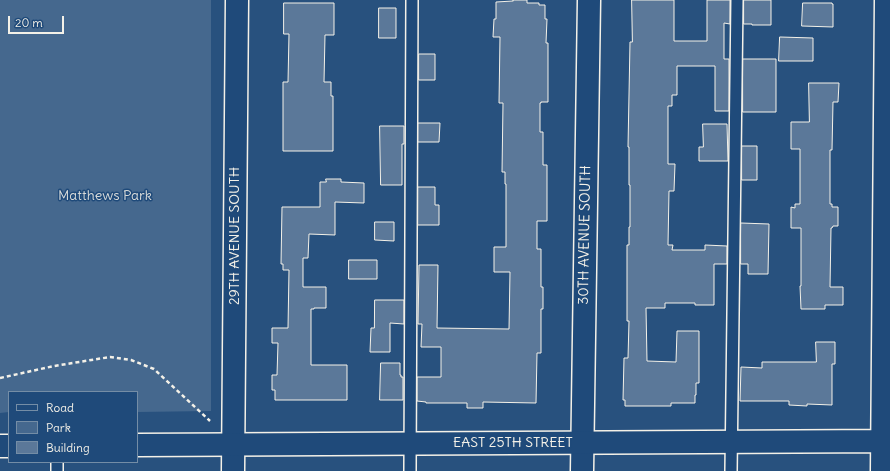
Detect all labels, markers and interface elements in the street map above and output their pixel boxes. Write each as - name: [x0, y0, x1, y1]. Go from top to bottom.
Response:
- scale bar: [10, 8, 66, 34]
- text: 20 m: [15, 15, 43, 30]
- street label: 30TH AVENUE SOUTH: [575, 165, 595, 305]
- street label: 29TH AVENUE SOUTH: [227, 167, 243, 305]
- park label: Matthews Park: [58, 188, 152, 204]
- legend: [8, 391, 138, 463]
- text: Road: [46, 400, 74, 415]
- text: Park: [46, 420, 71, 435]
- street label: EAST 25TH STREET: [453, 435, 573, 451]
- text: Building: [46, 440, 90, 455]

